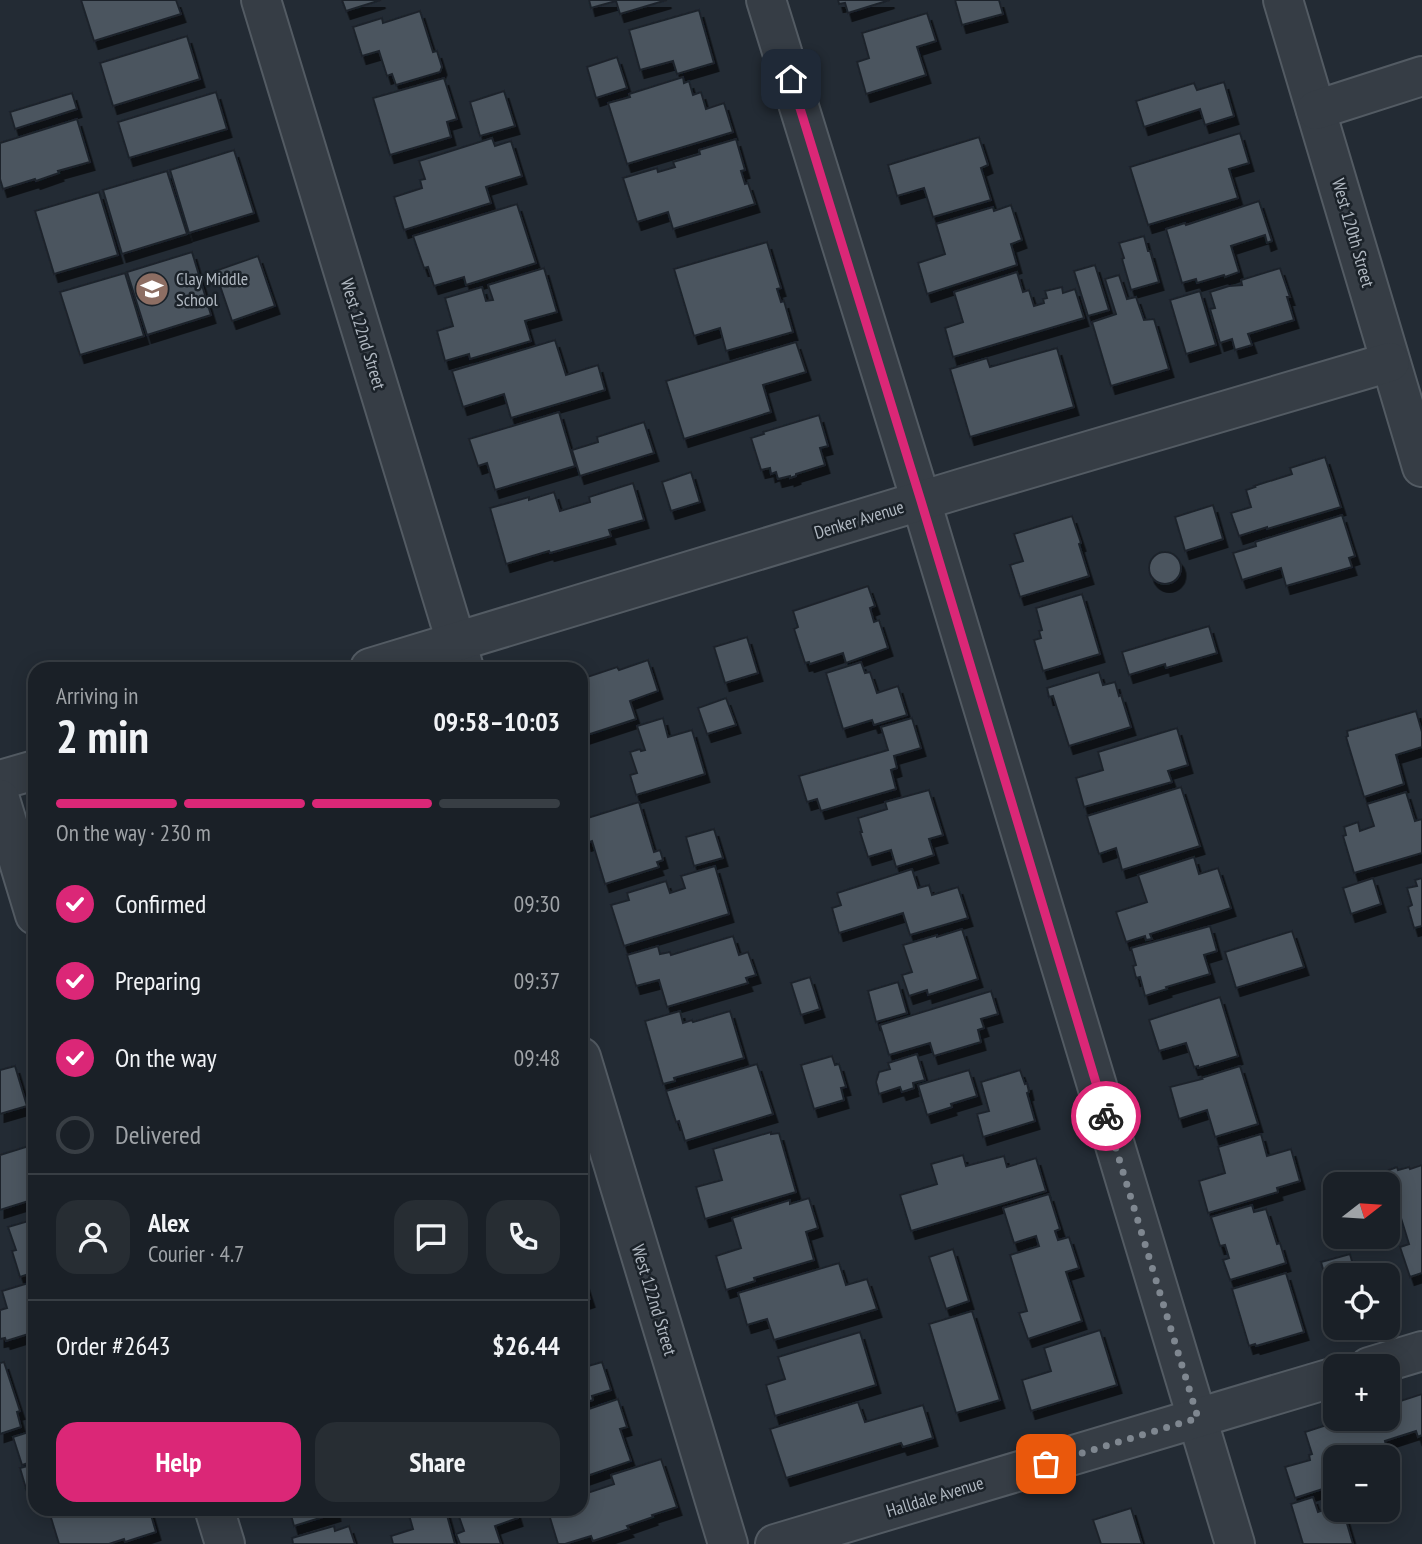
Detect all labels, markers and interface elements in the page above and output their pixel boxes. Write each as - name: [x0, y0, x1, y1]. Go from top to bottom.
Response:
- pin: [761, 49, 821, 109]
- icon: home: [772, 60, 810, 98]
- street label: West 120th Street: [1327, 176, 1380, 290]
- place label: Clay Middle School: [176, 267, 248, 311]
- school or university icon: Clay Middle School: [133, 270, 171, 308]
- street label: West 122nd Street: [336, 276, 391, 392]
- street label: Denker Avenue: [811, 495, 907, 544]
- text: Arriving in: [56, 681, 138, 710]
- text: 09:58–10:03: [433, 705, 560, 738]
- text: 2 min: [56, 706, 149, 766]
- text: On the way · 230 m: [56, 818, 211, 847]
- icon: check: [56, 885, 94, 923]
- text: Confirmed: [115, 887, 206, 920]
- text: 09:30: [514, 889, 560, 918]
- icon: check: [56, 962, 94, 1000]
- text: Preparing: [115, 964, 201, 997]
- text: 09:37: [514, 966, 560, 995]
- icon: check: [56, 1039, 94, 1077]
- text: On the way: [115, 1041, 217, 1074]
- text: 09:48: [514, 1043, 560, 1072]
- courier: [1071, 1081, 1141, 1151]
- icon: bike: [1087, 1097, 1125, 1135]
- text: Delivered: [115, 1118, 201, 1151]
- north arrow: [1323, 1172, 1400, 1250]
- map controls: [1323, 1172, 1400, 1522]
- button: person: [56, 1200, 130, 1274]
- button: chat: [394, 1200, 468, 1274]
- button: phone: [486, 1200, 560, 1274]
- text: Alex: [148, 1206, 189, 1239]
- text: Courier · 4.7: [148, 1239, 244, 1268]
- street label: West 122nd Street: [627, 1242, 682, 1358]
- button: locate: [1323, 1263, 1400, 1340]
- text: Order #2643: [56, 1329, 171, 1362]
- text: $26.44: [492, 1329, 560, 1362]
- button: +: [1323, 1354, 1400, 1431]
- button: Help: [56, 1422, 301, 1502]
- button: Share: [315, 1422, 560, 1502]
- pin: [1016, 1434, 1076, 1494]
- icon: bag: [1027, 1445, 1065, 1483]
- button: −: [1323, 1445, 1400, 1522]
- street label: Halldale Avenue: [883, 1471, 986, 1522]

